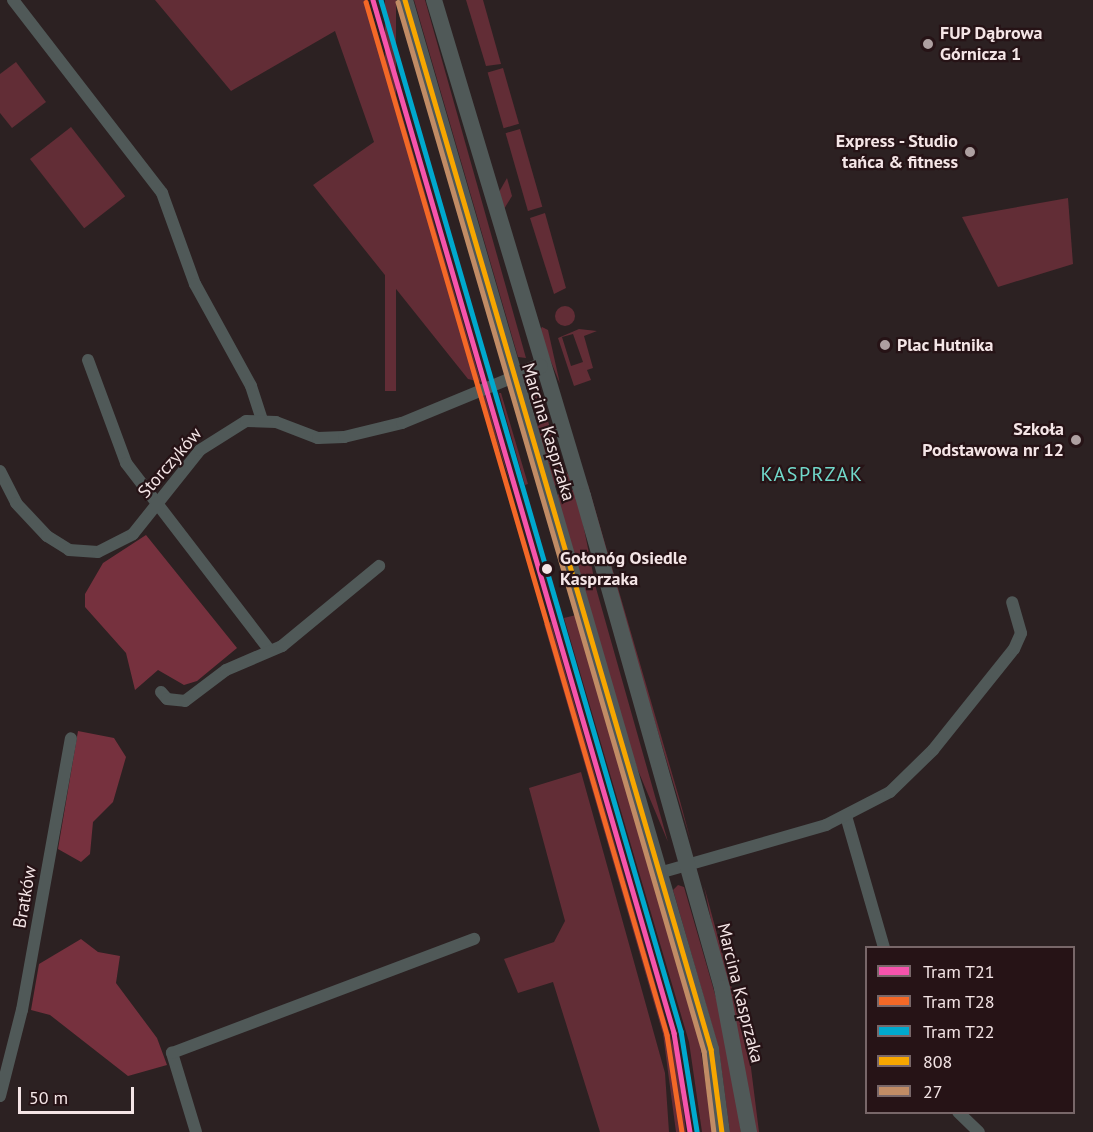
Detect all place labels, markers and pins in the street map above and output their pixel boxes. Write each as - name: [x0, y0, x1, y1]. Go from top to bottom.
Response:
- place label: FUP Dąbrowa Górnicza 1: [940, 23, 1043, 66]
- marker: FUP Dąbrowa Górnicza 1: [921, 37, 935, 51]
- place label: Express - Studio tańca & fitness: [833, 131, 958, 174]
- marker: Express - Studio tańca & fitness: [963, 145, 977, 159]
- place label: Plac Hutnika: [897, 334, 994, 356]
- marker: Plac Hutnika: [878, 338, 892, 352]
- place label: Szkoła Podstawowa nr 12: [922, 419, 1064, 462]
- marker: Szkoła Podstawowa nr 12: [1069, 433, 1083, 447]
- place label: Gołonóg Osiedle Kasprzaka: [560, 548, 687, 590]
- marker: Gołonóg Osiedle Kasprzaka: [538, 560, 556, 578]

